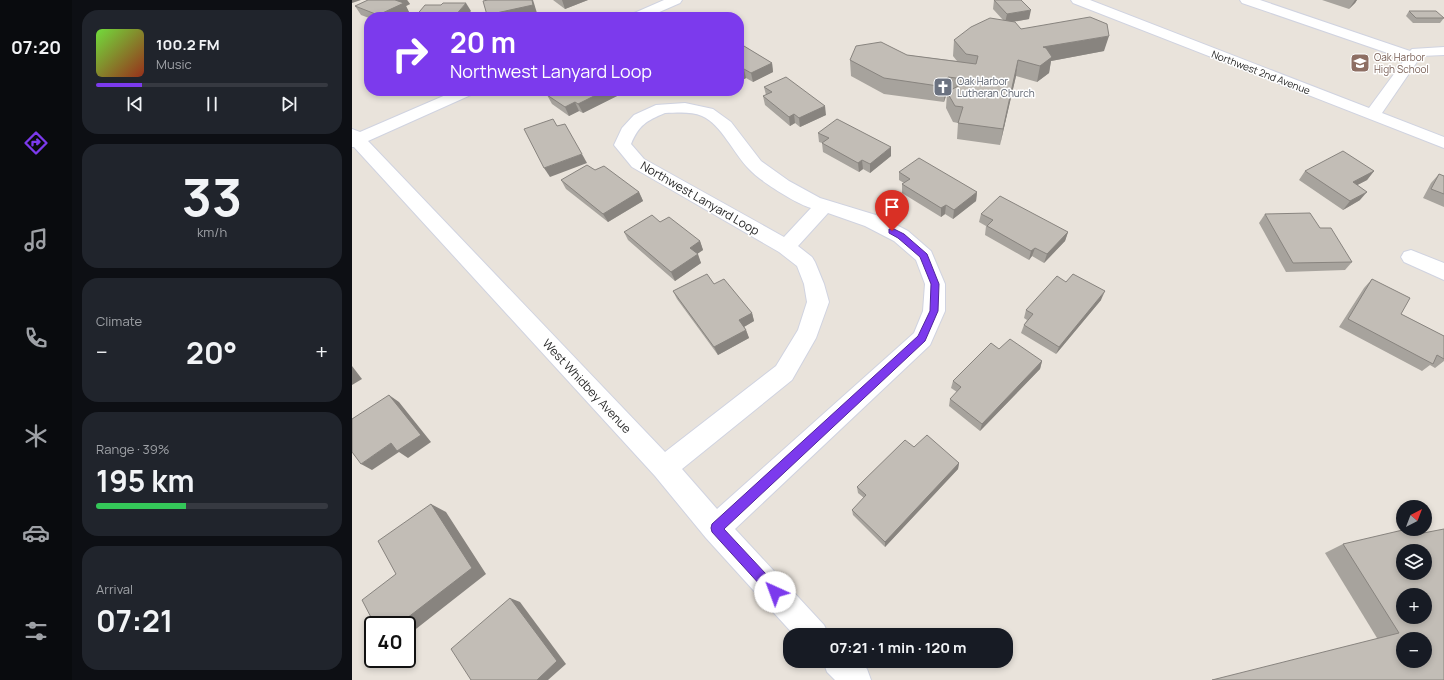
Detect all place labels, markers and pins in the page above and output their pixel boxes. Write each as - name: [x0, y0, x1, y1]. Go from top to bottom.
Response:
- place label: Oak Harbor High School: [1374, 50, 1429, 76]
- school or university icon: Oak Harbor High School: [1349, 52, 1371, 74]
- place label: Oak Harbor Lutheran Church: [957, 74, 1035, 100]
- church icon: Oak Harbor Lutheran Church: [932, 76, 954, 98]
- pin: [875, 190, 909, 231]

